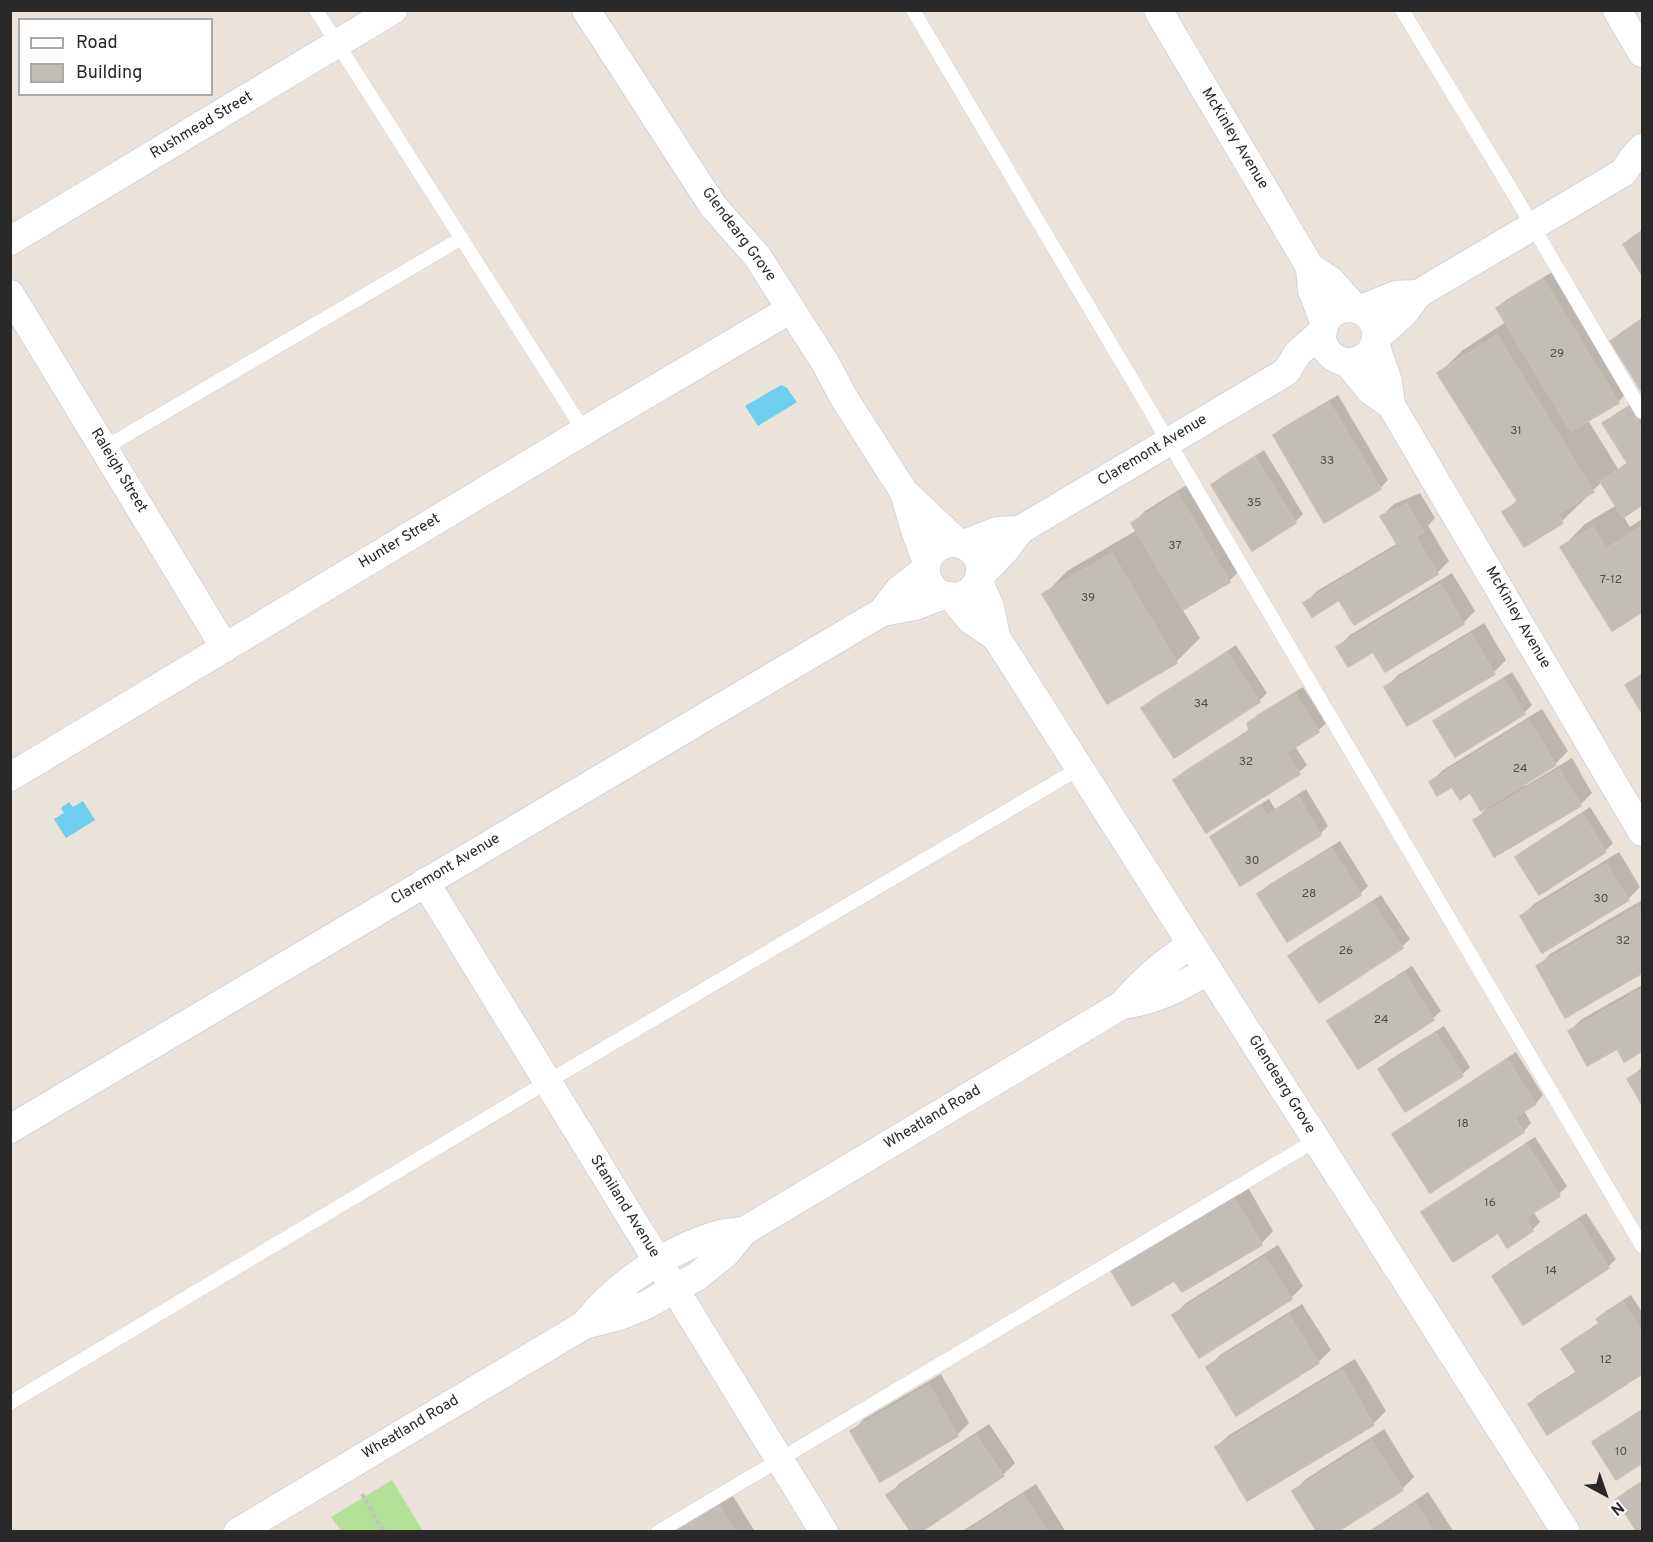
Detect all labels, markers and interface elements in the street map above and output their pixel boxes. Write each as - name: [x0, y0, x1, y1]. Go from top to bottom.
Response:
- legend: [18, 18, 213, 96]
- text: Road: [76, 32, 118, 55]
- text: Building: [76, 62, 142, 85]
- street label: McKinley Avenue: [1197, 85, 1271, 193]
- street label: Rushmead Street: [148, 88, 256, 164]
- street label: Glendearg Grove: [697, 185, 779, 285]
- house number: 29: [1550, 348, 1564, 362]
- street label: Claremont Avenue: [1095, 411, 1211, 491]
- house number: 31: [1510, 425, 1522, 439]
- street label: Raleigh Street: [86, 426, 150, 516]
- house number: 33: [1320, 455, 1334, 469]
- house number: 35: [1247, 497, 1261, 511]
- street label: Hunter Street: [356, 511, 444, 573]
- house number: 37: [1168, 540, 1182, 554]
- street label: McKinley Avenue: [1480, 564, 1554, 672]
- house number: 7-12: [1600, 574, 1622, 588]
- house number: 39: [1081, 592, 1095, 606]
- house number: 34: [1194, 698, 1208, 712]
- house number: 32: [1239, 756, 1253, 770]
- house number: 24: [1513, 763, 1527, 777]
- street label: Claremont Avenue: [388, 830, 504, 910]
- house number: 30: [1245, 855, 1259, 869]
- house number: 28: [1302, 888, 1316, 902]
- house number: 30: [1594, 893, 1608, 907]
- house number: 32: [1616, 935, 1630, 949]
- house number: 26: [1339, 945, 1353, 959]
- house number: 24: [1374, 1014, 1388, 1028]
- street label: Glendearg Grove: [1243, 1032, 1319, 1138]
- street label: Wheatland Road: [881, 1082, 985, 1154]
- house number: 18: [1457, 1118, 1469, 1132]
- street label: Staniland Avenue: [585, 1152, 663, 1262]
- house number: 16: [1484, 1197, 1496, 1211]
- house number: 14: [1545, 1265, 1557, 1279]
- house number: 12: [1600, 1354, 1612, 1368]
- street label: Wheatland Road: [359, 1392, 463, 1464]
- house number: 10: [1615, 1446, 1627, 1460]
- north arrow: [1575, 1464, 1635, 1524]
- text: N: [1606, 1496, 1627, 1519]

